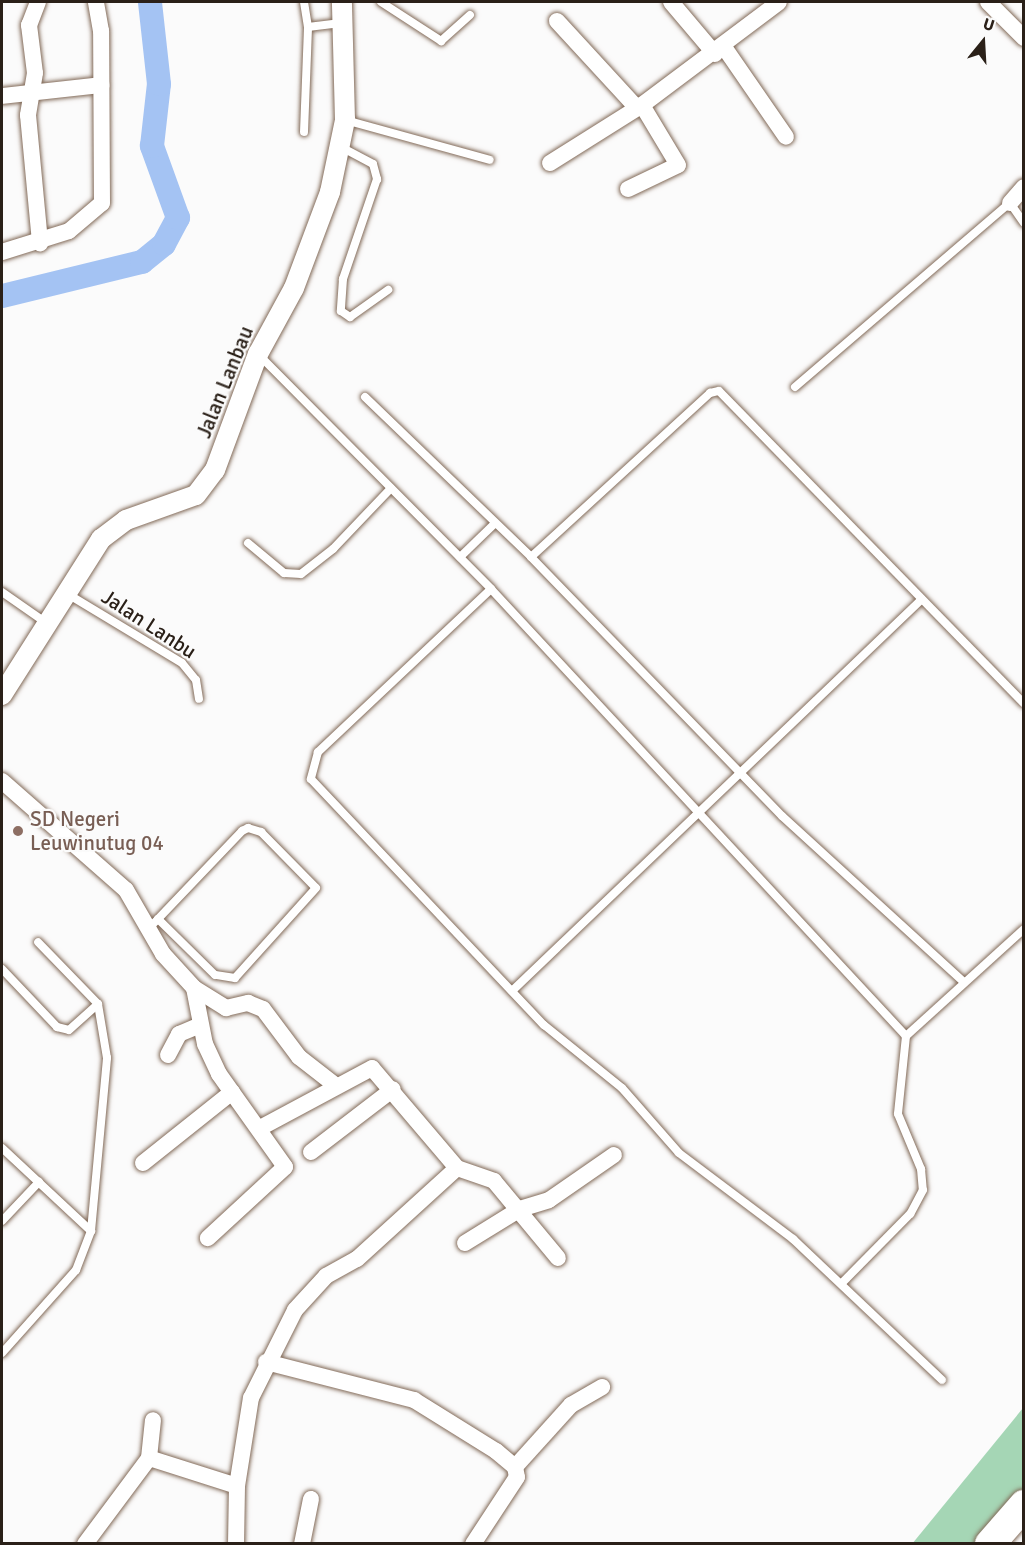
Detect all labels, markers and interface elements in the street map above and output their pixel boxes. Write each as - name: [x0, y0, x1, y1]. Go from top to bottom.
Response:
- north arrow: [953, 12, 1013, 72]
- text: U: [980, 14, 997, 36]
- street label: Jalan Lanbau: [191, 322, 259, 442]
- street label: Jalan Lanbu: [97, 584, 201, 664]
- place label: SD Negeri Leuwinutug 04: [30, 806, 164, 856]
- marker: SD Negeri Leuwinutug 04: [11, 824, 25, 838]

